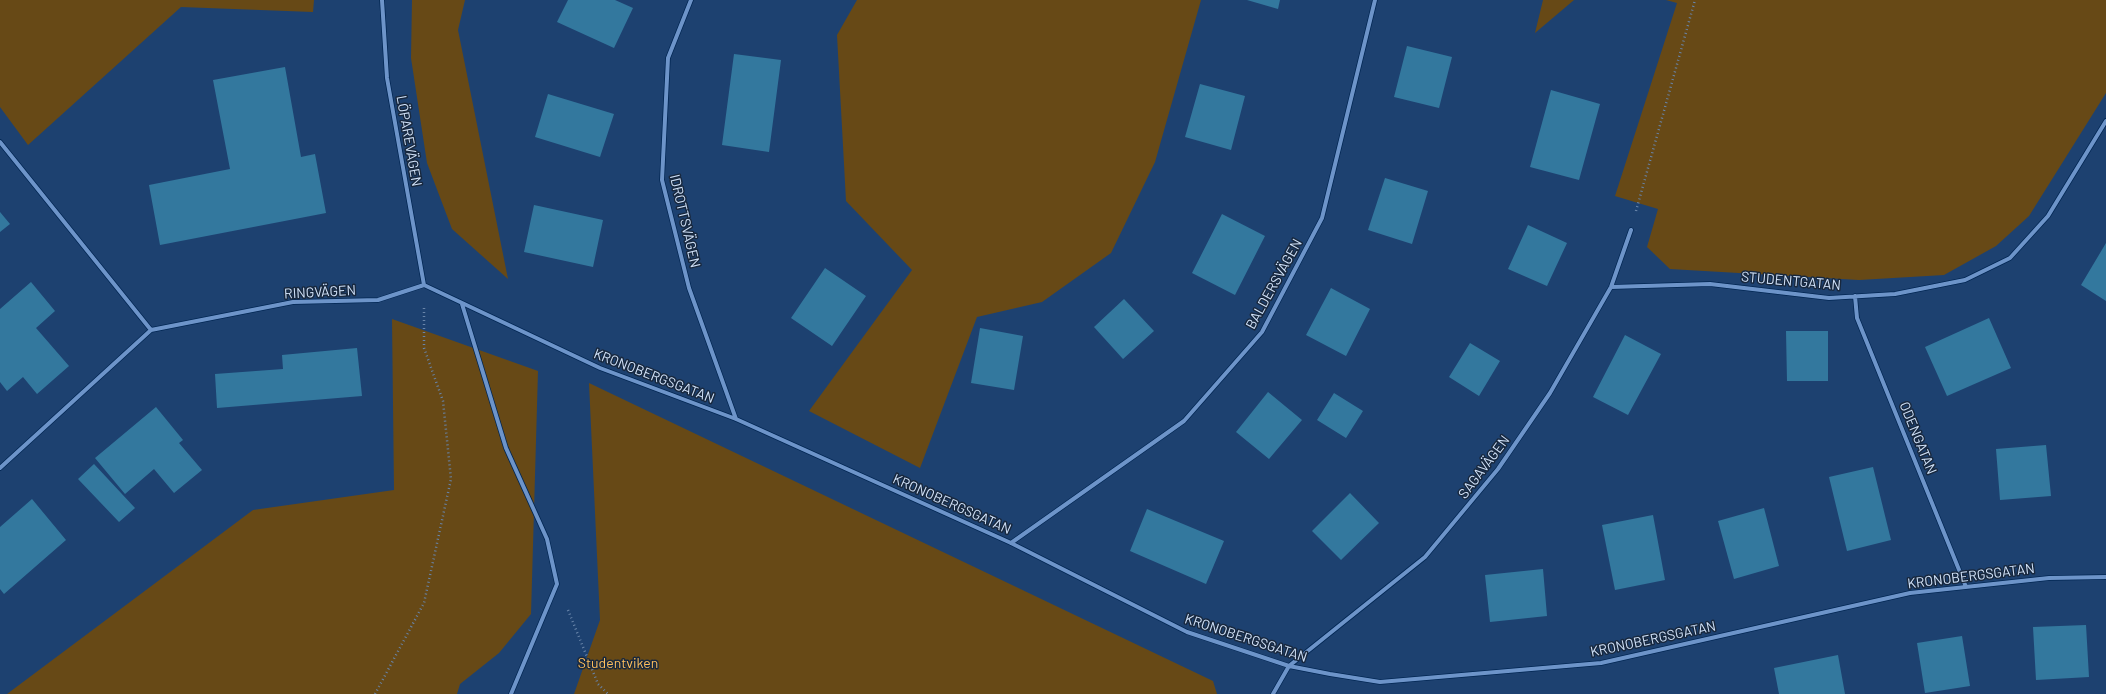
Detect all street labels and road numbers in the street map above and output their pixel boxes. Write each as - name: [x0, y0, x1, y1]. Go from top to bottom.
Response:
- street label: LÖPAREVÄGEN: [393, 94, 425, 188]
- street label: IDROTTSVÄGEN: [666, 173, 704, 269]
- street label: BALDERSVÄGEN: [1242, 236, 1306, 332]
- street label: STUDENTGATAN: [1740, 268, 1842, 294]
- street label: RINGVÄGEN: [284, 282, 356, 302]
- street label: KRONOBERGSGATAN: [591, 345, 717, 407]
- street label: ODENGATAN: [1896, 399, 1940, 477]
- street label: SAGAVÄGEN: [1455, 432, 1513, 502]
- street label: KRONOBERGSGATAN: [890, 470, 1014, 538]
- street label: KRONOBERGSGATAN: [1907, 560, 2035, 592]
- street label: KRONOBERGSGATAN: [1183, 610, 1309, 666]
- street label: KRONOBERGSGATAN: [1589, 617, 1717, 661]

